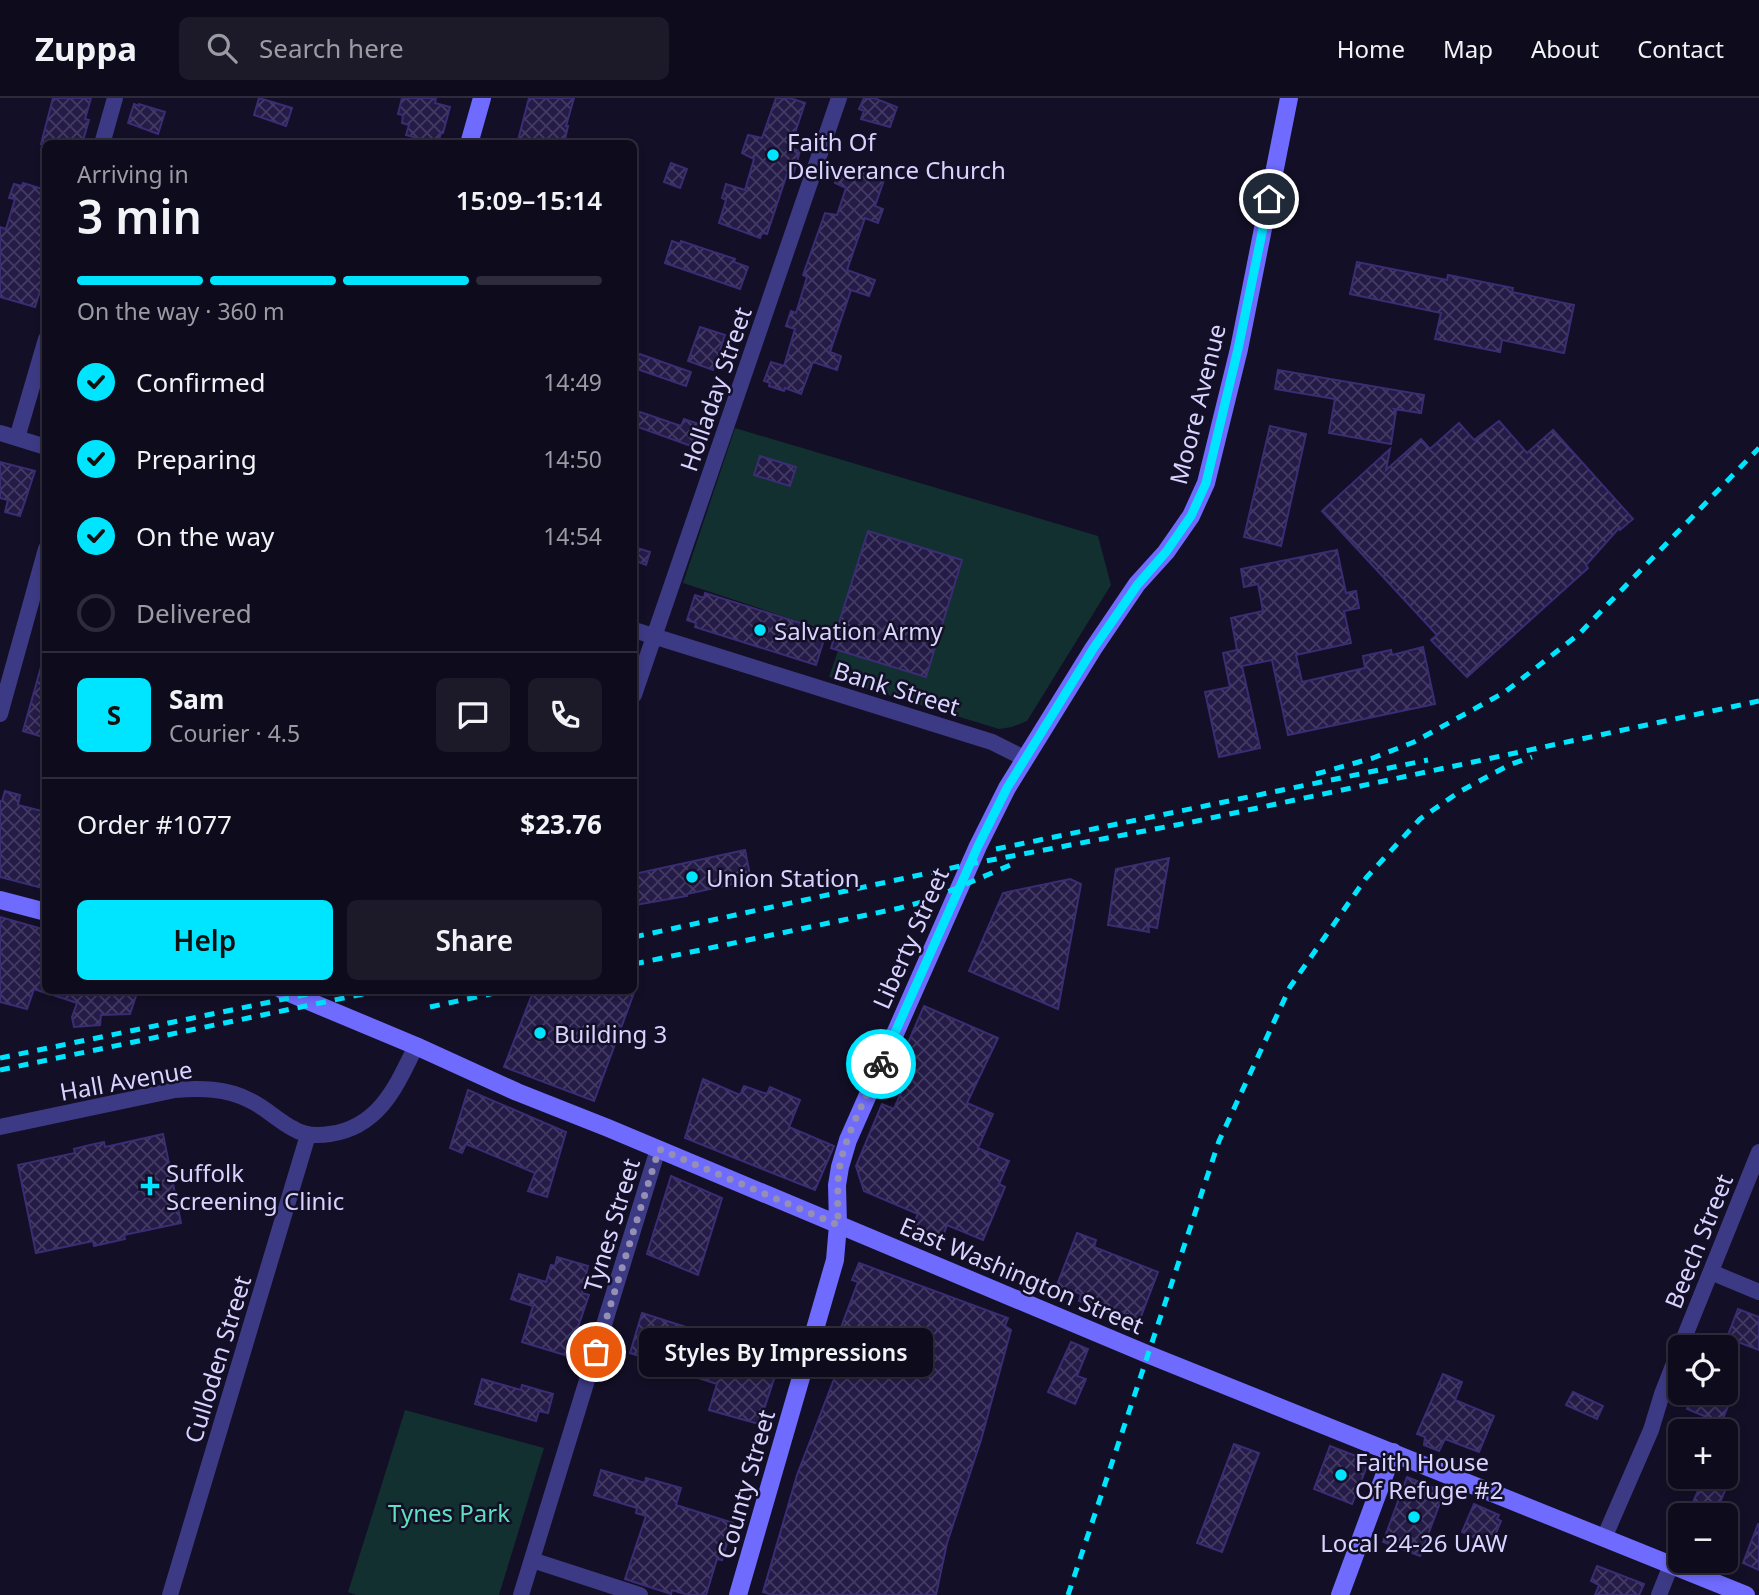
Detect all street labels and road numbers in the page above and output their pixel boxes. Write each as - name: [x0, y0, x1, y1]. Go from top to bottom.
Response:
- street label: Holladay Street: [671, 302, 759, 476]
- street label: Moore Avenue: [1161, 320, 1233, 488]
- street label: Bank Street: [830, 653, 964, 723]
- street label: Liberty Street: [864, 862, 956, 1014]
- street label: Hall Avenue: [57, 1052, 195, 1108]
- street label: Tynes Street: [575, 1154, 647, 1296]
- street label: Beech Street: [1656, 1169, 1740, 1313]
- street label: East Washington Street: [895, 1209, 1149, 1341]
- street label: Culloden Street: [176, 1271, 258, 1447]
- street label: County Street: [708, 1405, 782, 1562]

